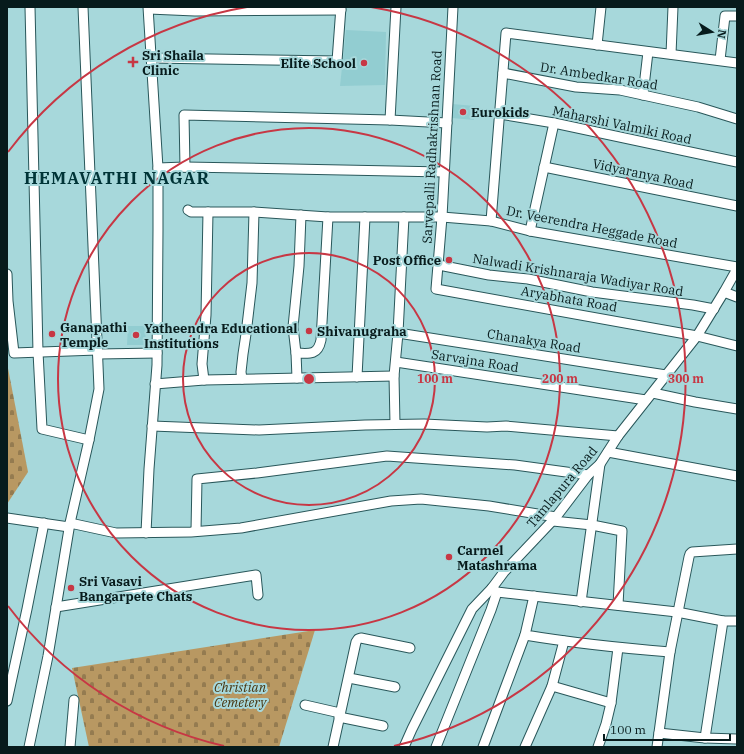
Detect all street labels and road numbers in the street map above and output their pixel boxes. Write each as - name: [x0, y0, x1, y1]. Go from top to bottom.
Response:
- street label: Sarvepalli Radhakrishnan Road: [418, 50, 446, 244]
- street label: Dr. Ambedkar Road: [539, 58, 659, 94]
- street label: Maharshi Valmiki Road: [551, 102, 693, 148]
- street label: Vidyaranya Road: [591, 155, 695, 193]
- street label: Dr. Veerendra Heggade Road: [505, 202, 679, 252]
- street label: Nalwadi Krishnaraja Wadiyar Road: [471, 250, 685, 300]
- street label: Aryabhata Road: [520, 282, 619, 316]
- street label: Chanakya Road: [486, 325, 582, 357]
- street label: Sarvajna Road: [430, 346, 520, 376]
- street label: Tamlapura Road: [523, 443, 601, 531]

